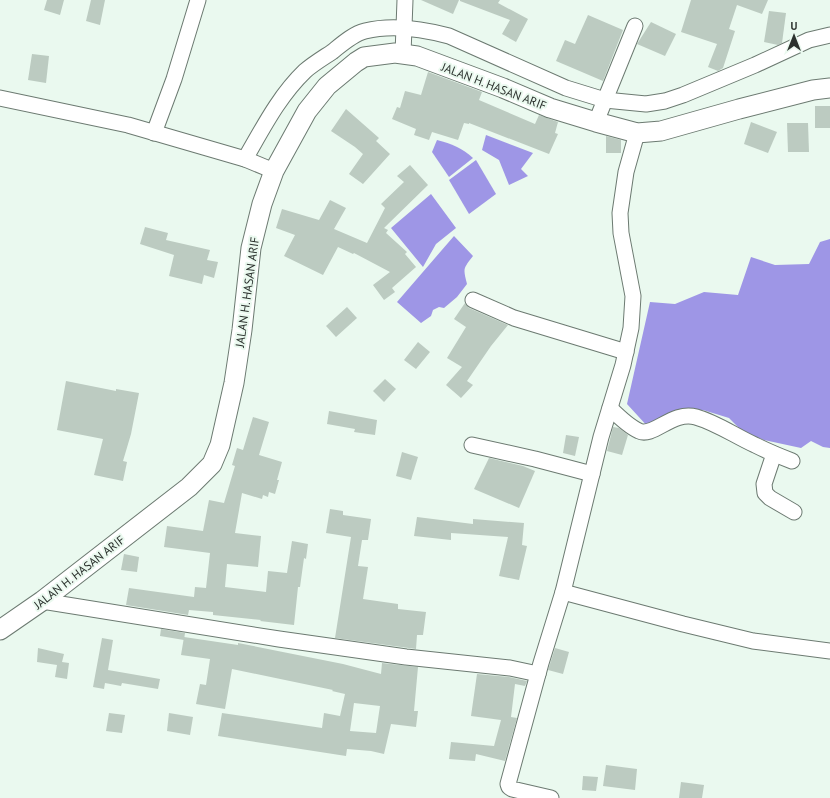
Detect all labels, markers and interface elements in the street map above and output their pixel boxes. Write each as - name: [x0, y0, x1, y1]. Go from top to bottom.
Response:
- north arrow: [774, 16, 814, 56]
- text: U: [791, 19, 798, 33]
- street label: JALAN H. HASAN ARIF: [438, 59, 549, 113]
- street label: JALAN H. HASAN ARIF: [232, 236, 262, 349]
- street label: JALAN H. HASAN ARIF: [30, 532, 127, 613]

